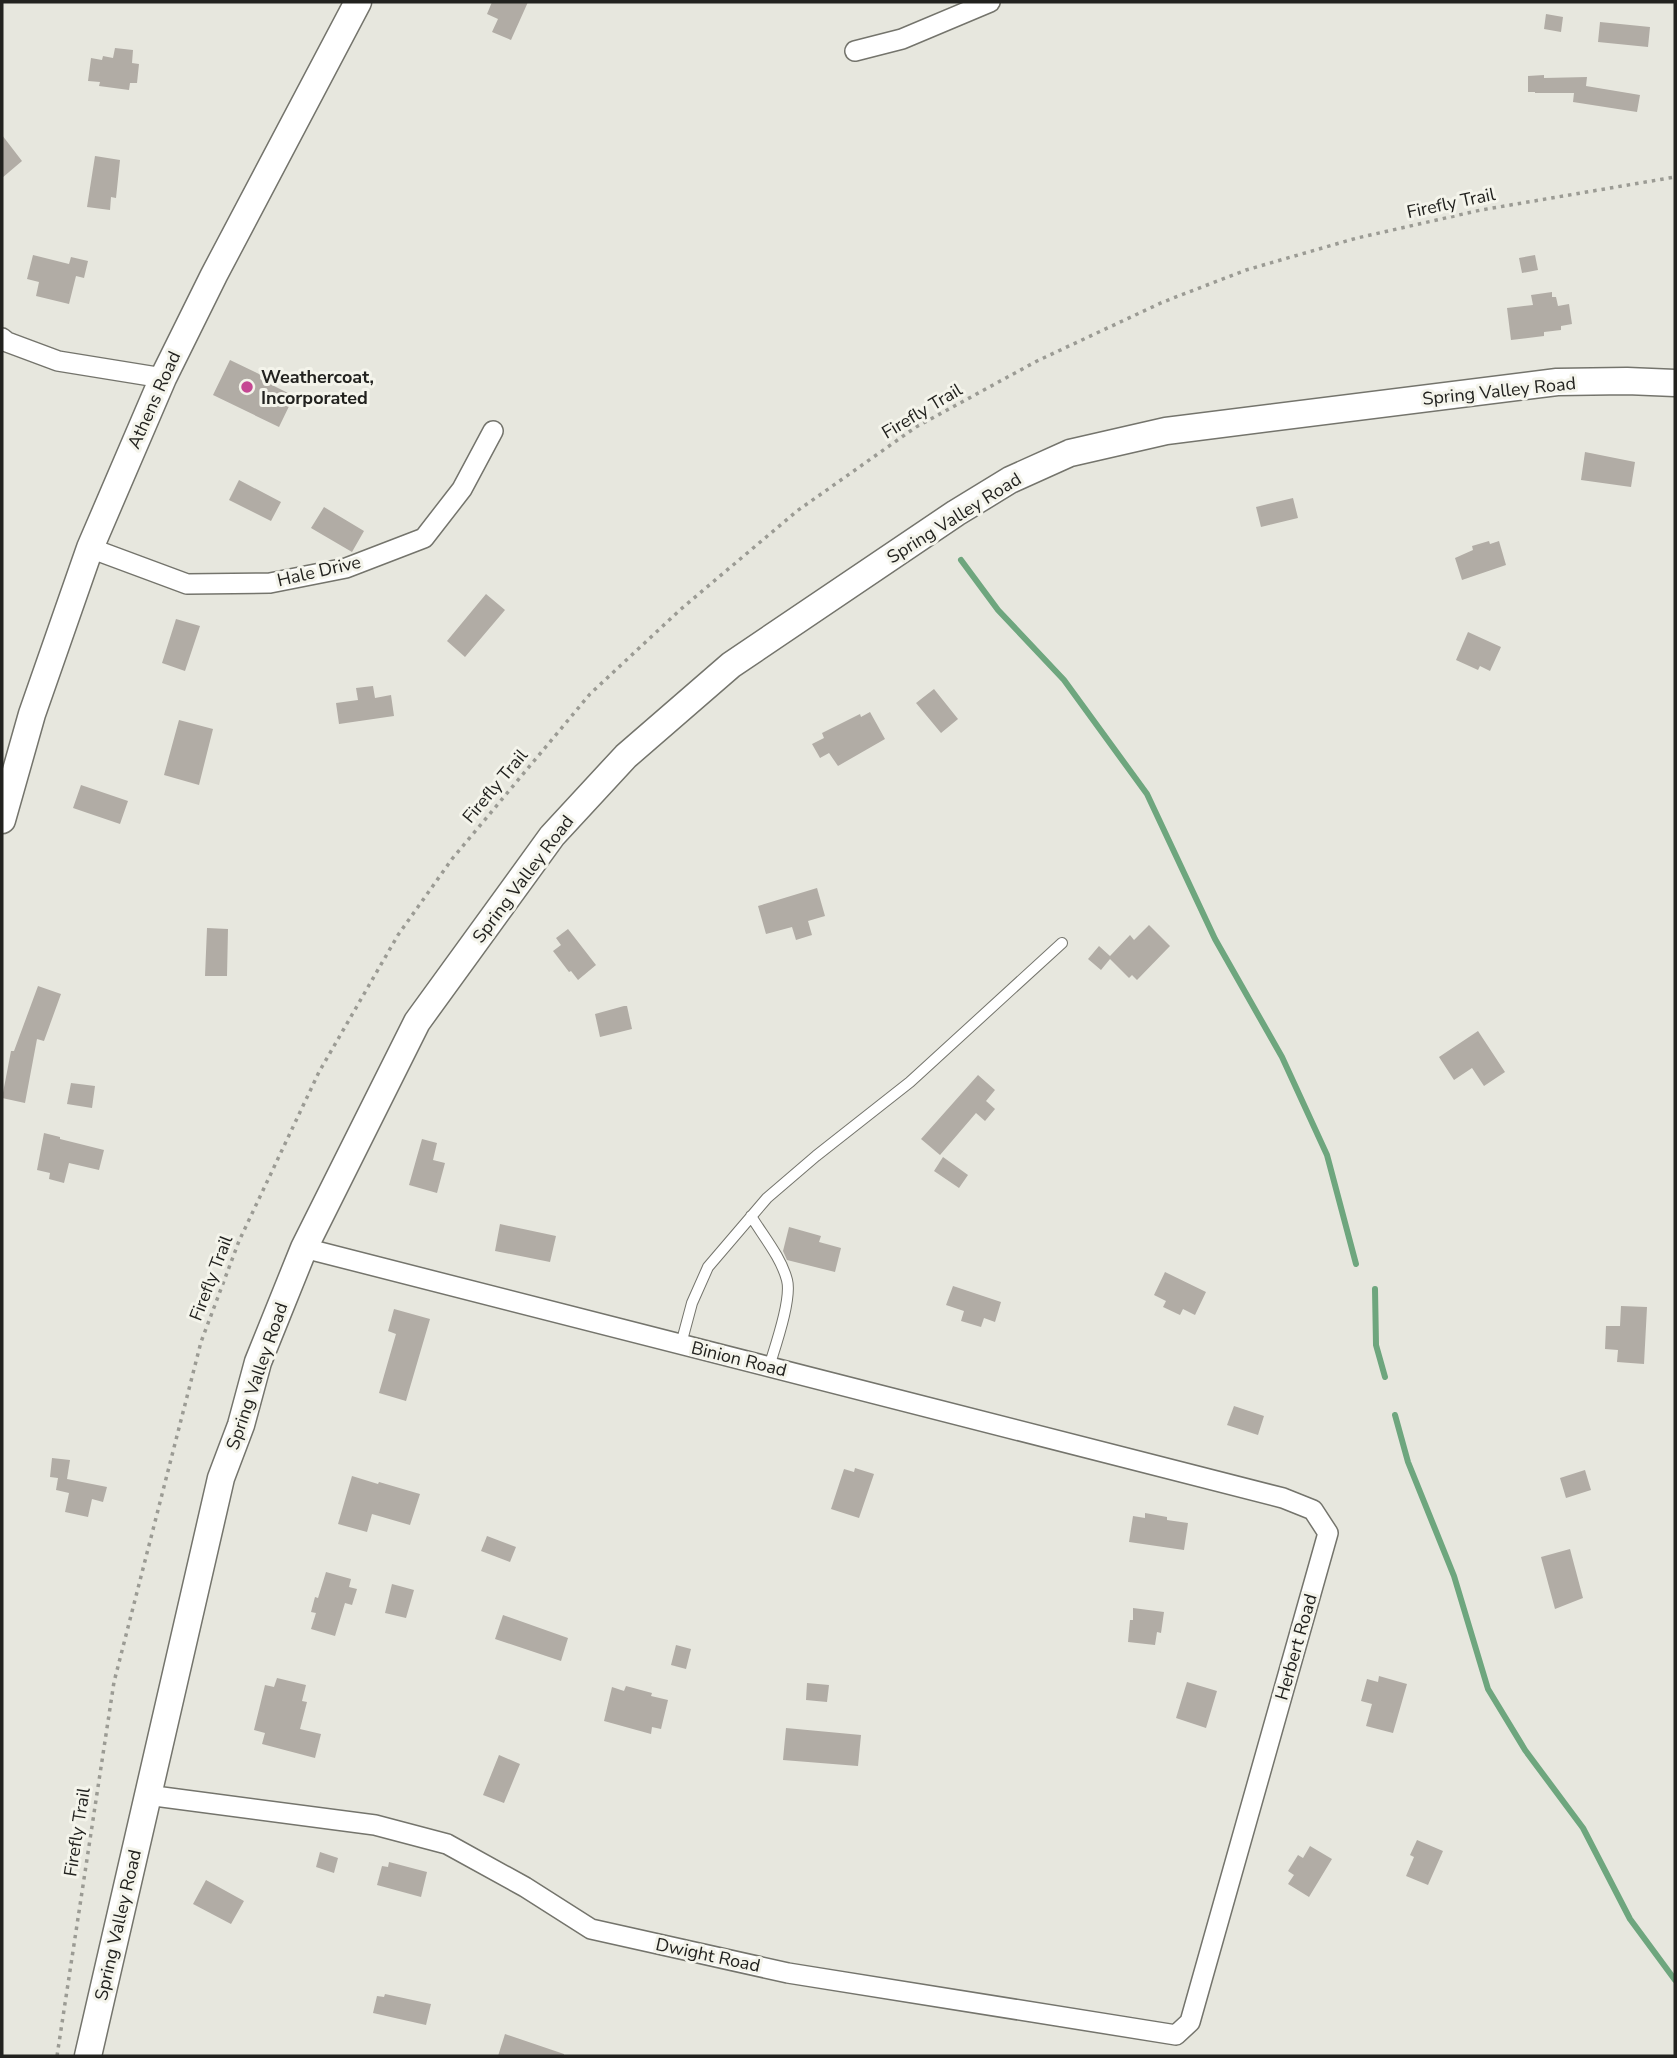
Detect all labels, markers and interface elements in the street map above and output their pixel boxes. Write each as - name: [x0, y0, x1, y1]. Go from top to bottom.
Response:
- street label: Firefly Trail: [1405, 182, 1498, 224]
- street label: Athens Road: [122, 347, 186, 453]
- place label: Weathercoat, Incorporated: [261, 365, 374, 410]
- street label: Spring Valley Road: [1421, 371, 1577, 411]
- street label: Firefly Trail: [877, 377, 967, 444]
- marker: Weathercoat, Incorporated: [239, 379, 255, 395]
- street label: Spring Valley Road: [882, 467, 1026, 569]
- street label: Hale Drive: [275, 550, 363, 592]
- street label: Firefly Trail: [457, 743, 533, 828]
- street label: Spring Valley Road: [467, 810, 579, 948]
- street label: Firefly Trail: [184, 1231, 239, 1324]
- street label: Spring Valley Road: [221, 1299, 293, 1453]
- street label: Binion Road: [689, 1336, 789, 1382]
- street label: Herbert Road: [1269, 1591, 1323, 1703]
- street label: Firefly Trail: [58, 1785, 96, 1878]
- street label: Spring Valley Road: [89, 1847, 147, 2003]
- street label: Dwight Road: [654, 1932, 762, 1978]

